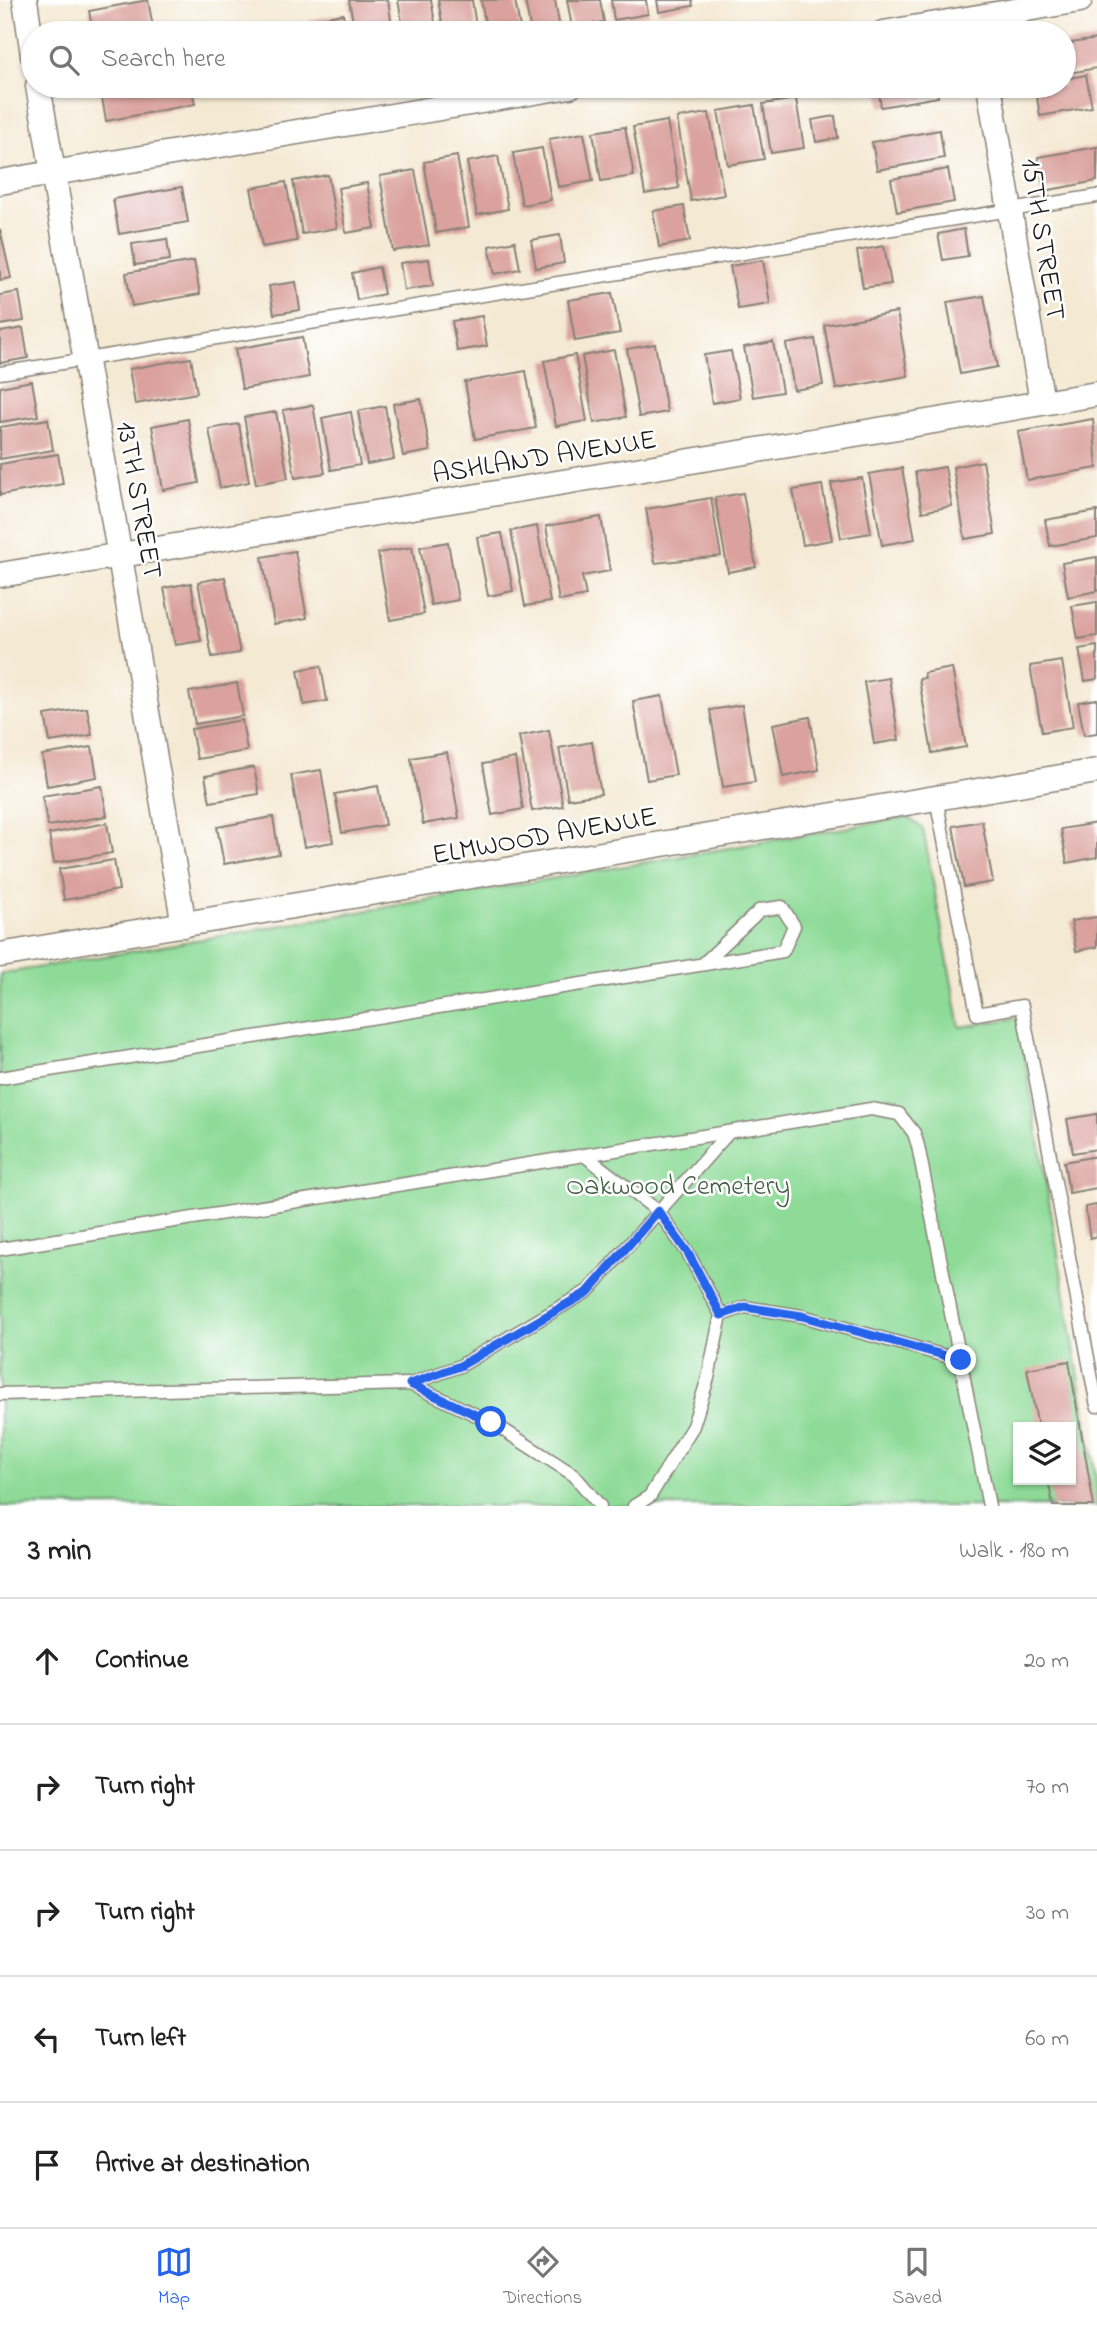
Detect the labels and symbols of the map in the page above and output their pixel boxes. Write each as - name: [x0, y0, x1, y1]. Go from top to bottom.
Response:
- street label: 15TH STREET: [1008, 155, 1075, 324]
- street label: 13TH STREET: [104, 419, 172, 583]
- street label: ASHLAND AVENUE: [429, 420, 660, 496]
- street label: ELMWOOD AVENUE: [429, 798, 660, 877]
- park label: Oakwood Cemetery: [566, 1167, 790, 1208]
- route end: [945, 1344, 976, 1375]
- route start: [475, 1406, 506, 1437]

